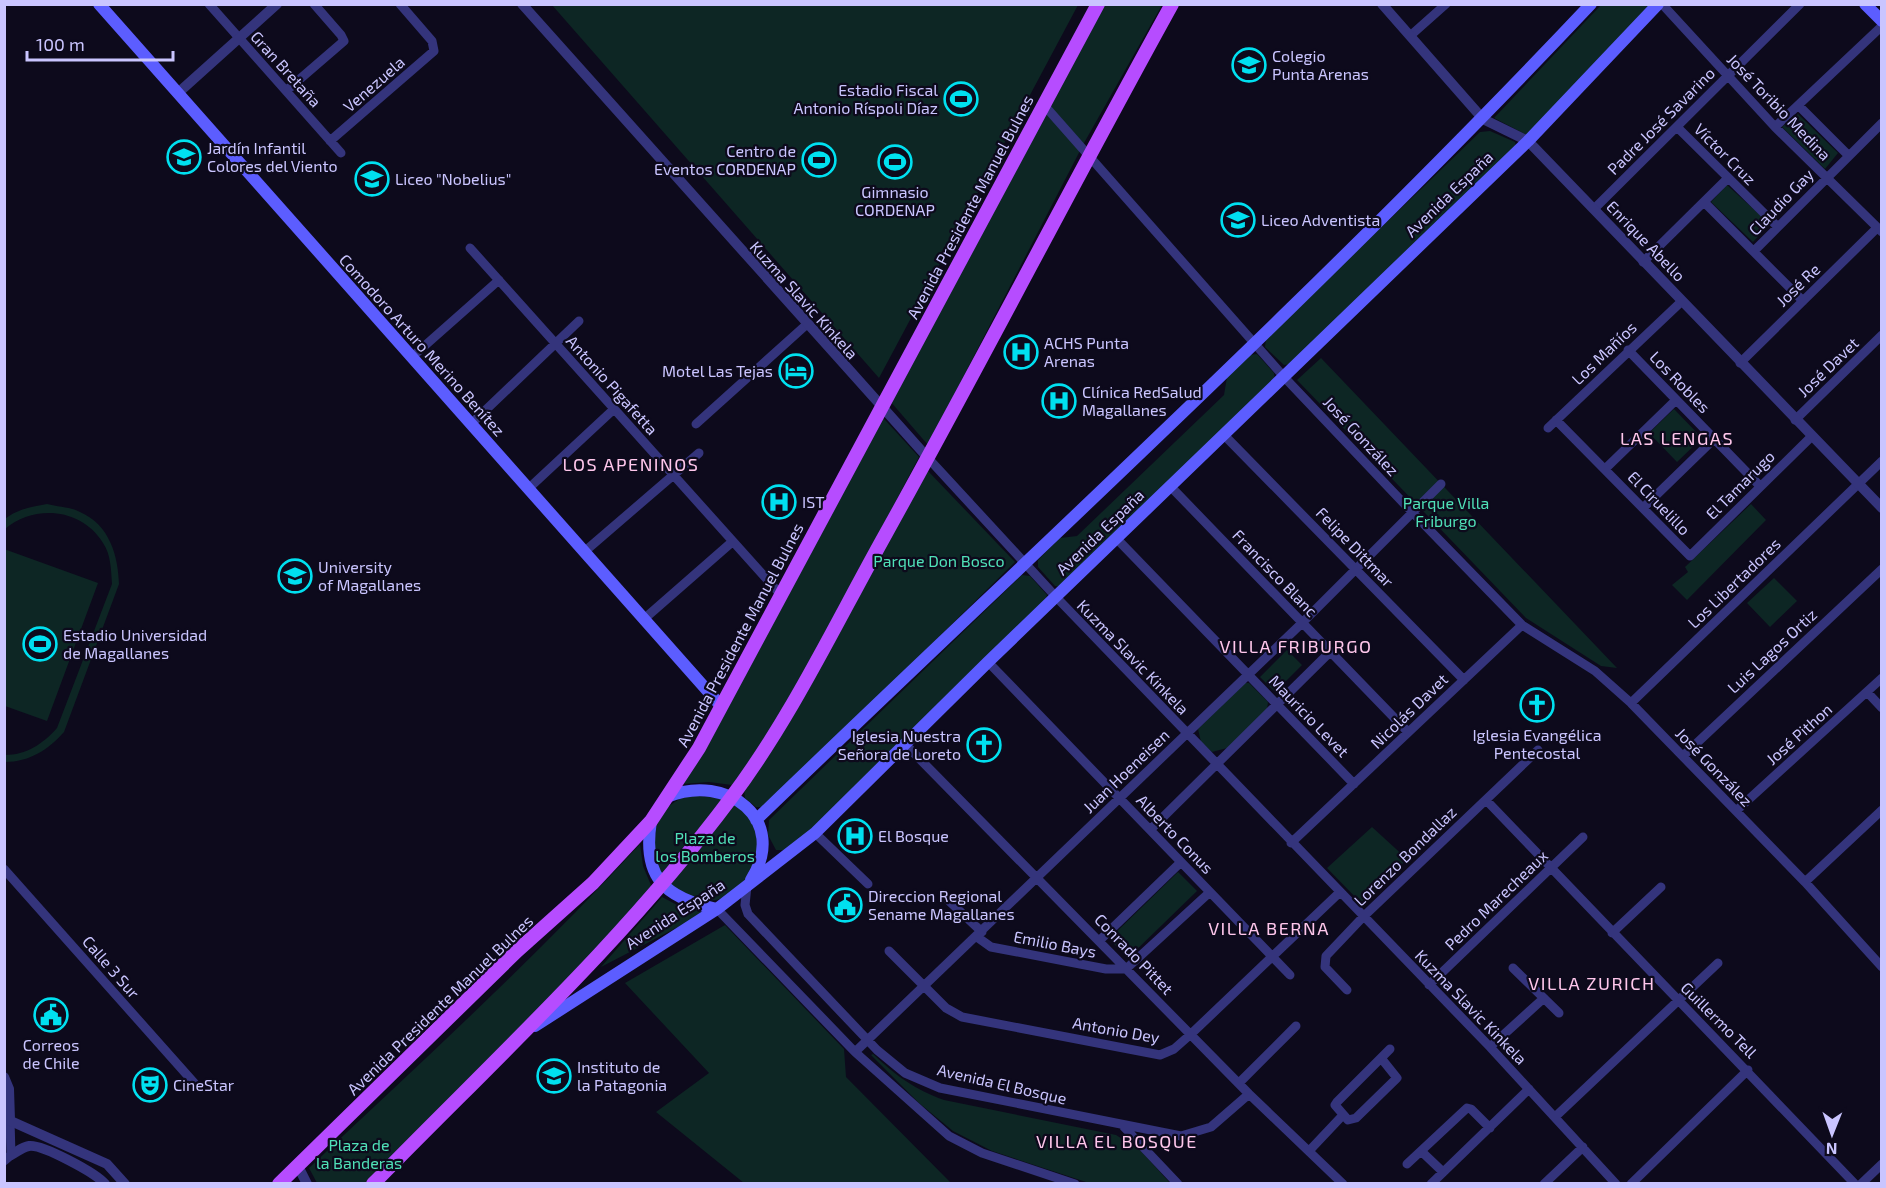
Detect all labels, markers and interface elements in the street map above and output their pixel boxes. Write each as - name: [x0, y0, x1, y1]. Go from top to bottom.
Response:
- scale bar: [27, 24, 172, 62]
- street label: Gran Bretaña: [247, 27, 325, 111]
- text: 100 m: [36, 33, 85, 55]
- place label: Colegio Punta Arenas: [1272, 46, 1369, 83]
- school or university icon: Colegio Punta Arenas: [1231, 47, 1267, 83]
- street label: José Toribio Medina: [1724, 49, 1835, 164]
- street label: Venezuela: [339, 52, 408, 115]
- street label: Padre José Savarino: [1603, 63, 1718, 178]
- place label: Estadio Fiscal Antonio Ríspoli Díaz: [793, 80, 938, 117]
- sports icon: Estadio Fiscal Antonio Ríspoli Díaz: [943, 81, 979, 117]
- street label: Avenida Presidente Manuel Bulnes: [902, 92, 1037, 322]
- street label: Víctor Cruz: [1691, 119, 1760, 188]
- place label: Jardín Infantil Colores del Viento: [207, 138, 338, 175]
- school or university icon: Jardín Infantil Colores del Viento: [166, 139, 202, 175]
- place label: Centro de Eventos CORDENAP: [654, 141, 796, 178]
- sports icon: Centro de Eventos CORDENAP: [801, 142, 837, 178]
- sports icon: Gimnasio CORDENAP: [877, 144, 913, 180]
- street label: Avenida España: [1401, 147, 1496, 240]
- school or university icon: Liceo "Nobelius": [354, 161, 390, 197]
- street label: Claudio Gay: [1744, 164, 1817, 239]
- place label: Liceo "Nobelius": [395, 169, 511, 188]
- place label: Gimnasio CORDENAP: [855, 182, 935, 219]
- street label: Enrique Abello: [1603, 196, 1690, 285]
- school or university icon: Liceo Adventista: [1220, 202, 1256, 238]
- place label: Liceo Adventista: [1261, 210, 1380, 229]
- street label: Kuzma Slavic Kinkela: [746, 237, 862, 363]
- street label: Comodoro Arturo Merino Benítez: [336, 250, 509, 439]
- street label: José Re: [1772, 259, 1823, 310]
- street label: Los Mañíos: [1567, 317, 1640, 388]
- street label: Antonio Pigafetta: [563, 331, 662, 438]
- place label: ACHS Punta Arenas: [1044, 333, 1129, 370]
- street label: José Davet: [1793, 333, 1862, 400]
- hospital icon: ACHS Punta Arenas: [1003, 334, 1039, 370]
- street label: Los Robles: [1646, 347, 1714, 416]
- hotel icon: Motel Las Tejas: [778, 353, 814, 389]
- place label: Motel Las Tejas: [662, 361, 773, 381]
- place label: Clínica RedSalud Magallanes: [1082, 382, 1202, 419]
- hospital icon: Clínica RedSalud Magallanes: [1041, 383, 1077, 419]
- street label: José González: [1320, 392, 1403, 479]
- district label: LAS LENGAS: [1620, 427, 1734, 449]
- street label: El Tamarugo: [1701, 446, 1778, 523]
- district label: LOS APENINOS: [563, 453, 699, 475]
- street label: El Ciruelillo: [1624, 467, 1694, 539]
- hospital icon: IST: [761, 484, 797, 520]
- street label: Avenida España: [1052, 485, 1147, 578]
- place label: IST: [802, 492, 824, 511]
- park label: Parque Villa Friburgo: [1403, 493, 1489, 530]
- street label: Felipe Dittmar: [1313, 503, 1398, 591]
- street label: Avenida Presidente Manuel Bulnes: [672, 520, 807, 750]
- street label: Francisco Blanc: [1229, 525, 1322, 620]
- street label: Los Libertadores: [1683, 534, 1784, 632]
- park label: Parque Don Bosco: [873, 551, 1005, 570]
- place label: University of Magallanes: [318, 557, 421, 594]
- school or university icon: University of Magallanes: [277, 558, 313, 594]
- street label: Kuzma Slavic Kinkela: [1074, 595, 1193, 718]
- street label: Luis Lagos Ortiz: [1723, 604, 1820, 697]
- place label: Estadio Universidad de Magallanes: [63, 625, 207, 662]
- sports icon: Estadio Universidad de Magallanes: [22, 626, 58, 662]
- district label: VILLA FRIBURGO: [1219, 635, 1373, 657]
- street label: Nicolás Davet: [1366, 669, 1451, 752]
- street label: Mauricio Levet: [1266, 671, 1353, 761]
- church icon: Iglesia Evangélica Pentecostal: [1519, 687, 1555, 723]
- street label: José Pithon: [1762, 699, 1835, 768]
- street label: José González: [1672, 723, 1757, 810]
- street label: Juan Hoeneisen: [1079, 725, 1173, 817]
- place label: Iglesia Evangélica Pentecostal: [1472, 725, 1602, 762]
- place label: Iglesia Nuestra Señora de Loreto: [838, 726, 961, 763]
- church icon: Iglesia Nuestra Señora de Loreto: [966, 727, 1002, 763]
- street label: Alberto Conus: [1133, 790, 1218, 877]
- street label: Lorenzo Bondallaz: [1350, 802, 1460, 909]
- hospital icon: El Bosque: [837, 818, 873, 854]
- place label: El Bosque: [878, 826, 949, 845]
- park label: Plaza de los Bomberos: [655, 828, 755, 865]
- street label: Pedro Marecheaux: [1440, 845, 1551, 954]
- street label: Avenida España: [621, 874, 728, 953]
- place label: Direccion Regional Sename Magallanes: [868, 886, 1015, 923]
- public building icon: Direccion Regional Sename Magallanes: [827, 887, 863, 923]
- street label: Conrado Pittet: [1091, 909, 1178, 998]
- street label: Avenida Presidente Manuel Bulnes: [343, 911, 536, 1099]
- district label: VILLA BERNA: [1208, 917, 1330, 939]
- street label: Emilio Bays: [1012, 926, 1098, 961]
- street label: Calle 3 Sur: [79, 932, 144, 1002]
- street label: Kuzma Slavic Kinkela: [1412, 945, 1531, 1068]
- district label: VILLA ZURICH: [1528, 972, 1656, 994]
- street label: Guillermo Tell: [1677, 978, 1761, 1062]
- public building icon: Correos de Chile: [33, 997, 69, 1033]
- street label: Antonio Dey: [1071, 1013, 1162, 1047]
- place label: Correos de Chile: [22, 1035, 80, 1072]
- place label: Instituto de la Patagonia: [577, 1057, 667, 1094]
- school or university icon: Instituto de la Patagonia: [536, 1058, 572, 1094]
- street label: Avenida El Bosque: [936, 1059, 1069, 1108]
- theatre icon: CineStar: [132, 1067, 168, 1103]
- place label: CineStar: [173, 1075, 235, 1094]
- north arrow: [1802, 1104, 1862, 1164]
- district label: VILLA EL BOSQUE: [1036, 1130, 1198, 1152]
- park label: Plaza de la Banderas: [316, 1135, 402, 1172]
- text: N: [1826, 1140, 1838, 1159]

